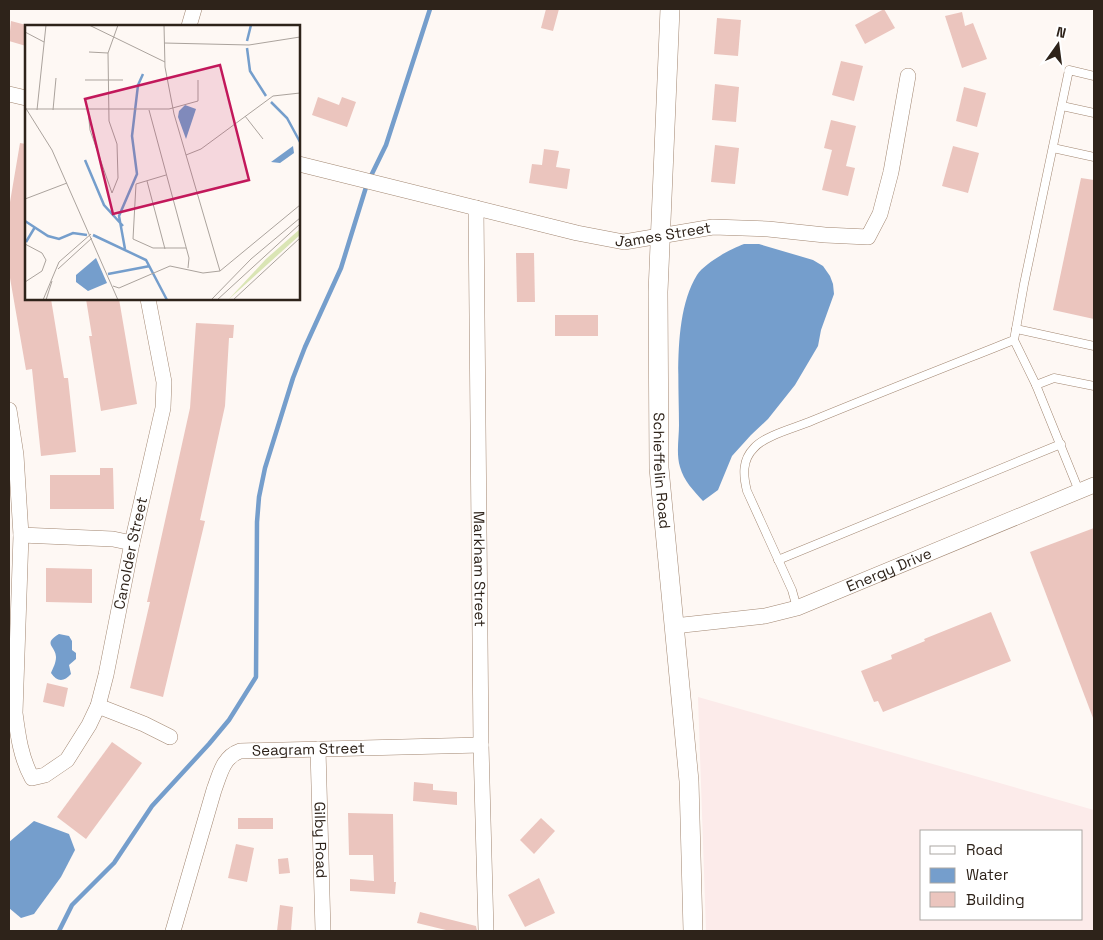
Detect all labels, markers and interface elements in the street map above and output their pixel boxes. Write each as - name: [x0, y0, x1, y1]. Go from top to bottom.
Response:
- north arrow: [1033, 20, 1083, 70]
- text: N: [1054, 23, 1068, 42]
- inset map: [25, 25, 300, 300]
- street label: James Street: [614, 217, 712, 251]
- street label: Schieffelin Road: [650, 412, 675, 530]
- street label: Canolder Street: [109, 495, 151, 611]
- street label: Markham Street: [470, 511, 490, 627]
- street label: Energy Drive: [843, 543, 934, 596]
- street label: Seagram Street: [252, 738, 365, 760]
- street label: Gilby Road: [310, 801, 332, 879]
- legend: [920, 830, 1083, 920]
- text: Road: [966, 840, 1003, 859]
- text: Water: [966, 865, 1009, 884]
- text: Building: [966, 890, 1025, 909]

